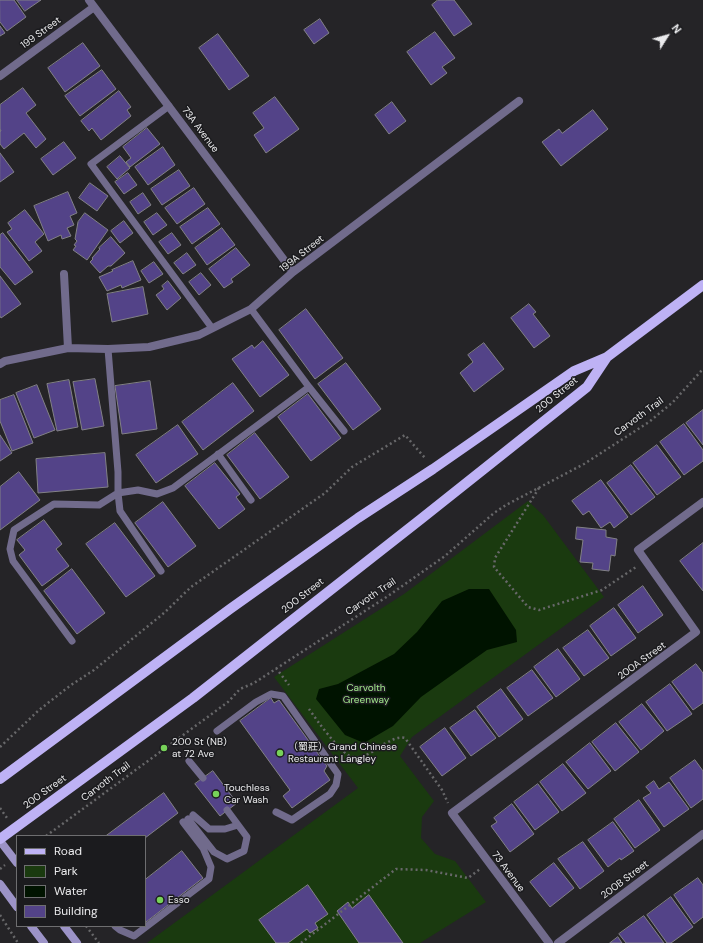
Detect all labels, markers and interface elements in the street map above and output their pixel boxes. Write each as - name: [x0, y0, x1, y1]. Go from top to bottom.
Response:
- street label: 199 Street: [19, 14, 63, 52]
- north arrow: [647, 16, 687, 56]
- text: N: [669, 21, 685, 36]
- street label: 73A Avenue: [179, 105, 221, 155]
- street label: 199A Street: [277, 233, 327, 275]
- street label: 200 Street: [534, 374, 580, 416]
- street label: Carvoth Trail: [612, 395, 666, 439]
- street label: 200 Street: [279, 576, 327, 616]
- street label: Carvoth Trail: [344, 576, 398, 618]
- street label: 200A Street: [616, 640, 668, 682]
- park label: Carvolth Greenway: [343, 682, 389, 706]
- place label: 200 St (NB) at 72 Ave: [172, 736, 227, 760]
- place label: （蜀莊）Grand Chinese Restaurant Langley: [288, 741, 397, 764]
- marker: 200 St (NB) at 72 Ave: [159, 743, 169, 753]
- marker: （蜀莊）Grand Chinese Restaurant Langley: [275, 748, 285, 758]
- street label: Carvoth Trail: [79, 760, 133, 804]
- street label: 200 Street: [21, 772, 69, 812]
- place label: Touchless Car Wash: [224, 782, 270, 806]
- marker: Touchless Car Wash: [211, 789, 221, 799]
- legend: [16, 835, 146, 927]
- text: Road: [54, 843, 82, 859]
- street label: 73 Avenue: [489, 849, 527, 895]
- street label: 200B Street: [599, 858, 651, 902]
- text: Park: [54, 863, 78, 879]
- text: Water: [54, 883, 87, 899]
- place label: Esso: [168, 894, 190, 906]
- marker: Esso: [155, 895, 165, 905]
- text: Building: [54, 903, 98, 919]

